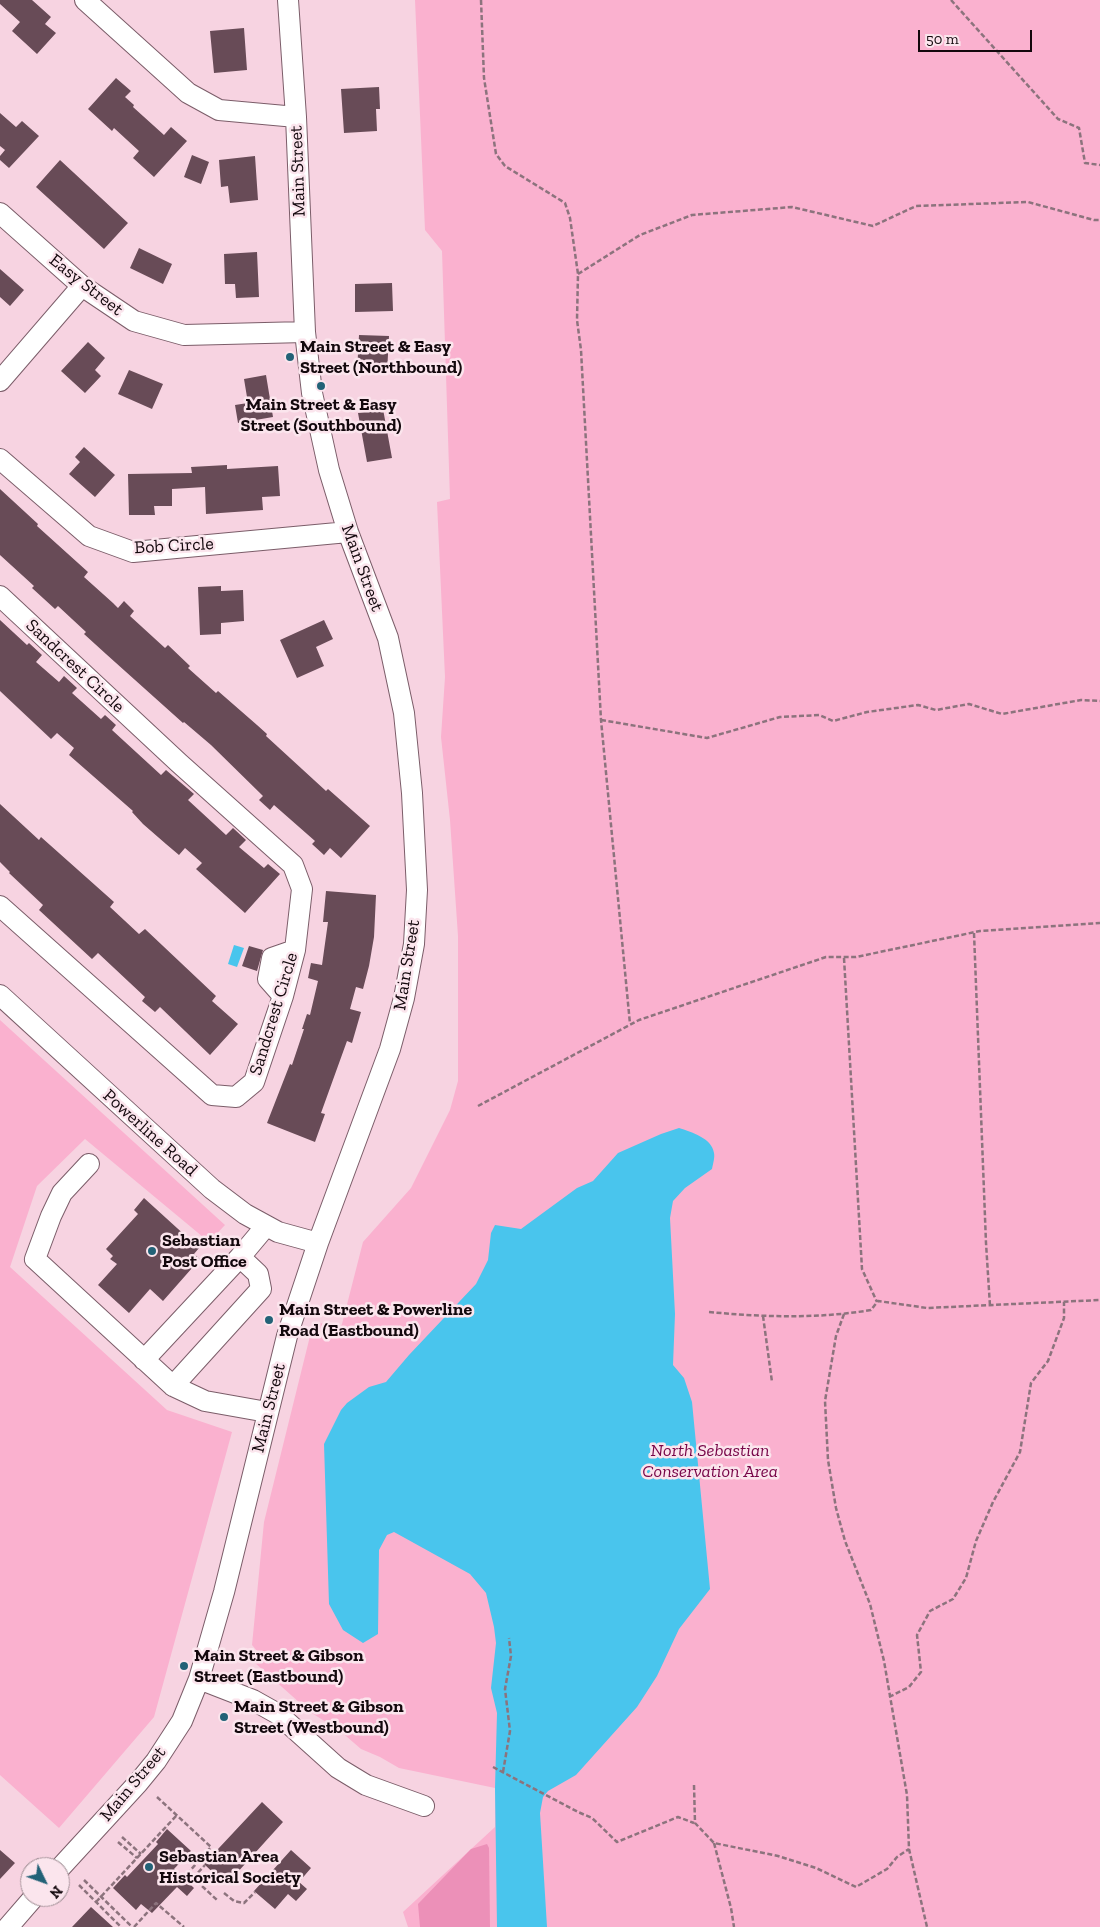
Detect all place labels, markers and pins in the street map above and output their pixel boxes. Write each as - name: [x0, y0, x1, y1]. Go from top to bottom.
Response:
- place label: Main Street & Easy Street (Northbound): [300, 336, 462, 378]
- marker: Main Street & Easy Street (Northbound): [284, 351, 296, 363]
- marker: Main Street & Easy Street (Southbound): [315, 380, 327, 392]
- place label: Main Street & Easy Street (Southbound): [240, 394, 402, 436]
- place label: Sebastian Post Office: [162, 1230, 247, 1272]
- marker: Sebastian Post Office: [146, 1245, 158, 1257]
- place label: Main Street & Powerline Road (Eastbound): [279, 1299, 472, 1342]
- marker: Main Street & Powerline Road (Eastbound): [263, 1314, 275, 1326]
- place label: Main Street & Gibson Street (Eastbound): [194, 1645, 364, 1688]
- marker: Main Street & Gibson Street (Eastbound): [178, 1660, 190, 1672]
- place label: Main Street & Gibson Street (Westbound): [234, 1696, 404, 1738]
- marker: Main Street & Gibson Street (Westbound): [218, 1711, 230, 1723]
- place label: Sebastian Area Historical Society: [159, 1846, 301, 1888]
- marker: Sebastian Area Historical Society: [143, 1861, 155, 1873]

